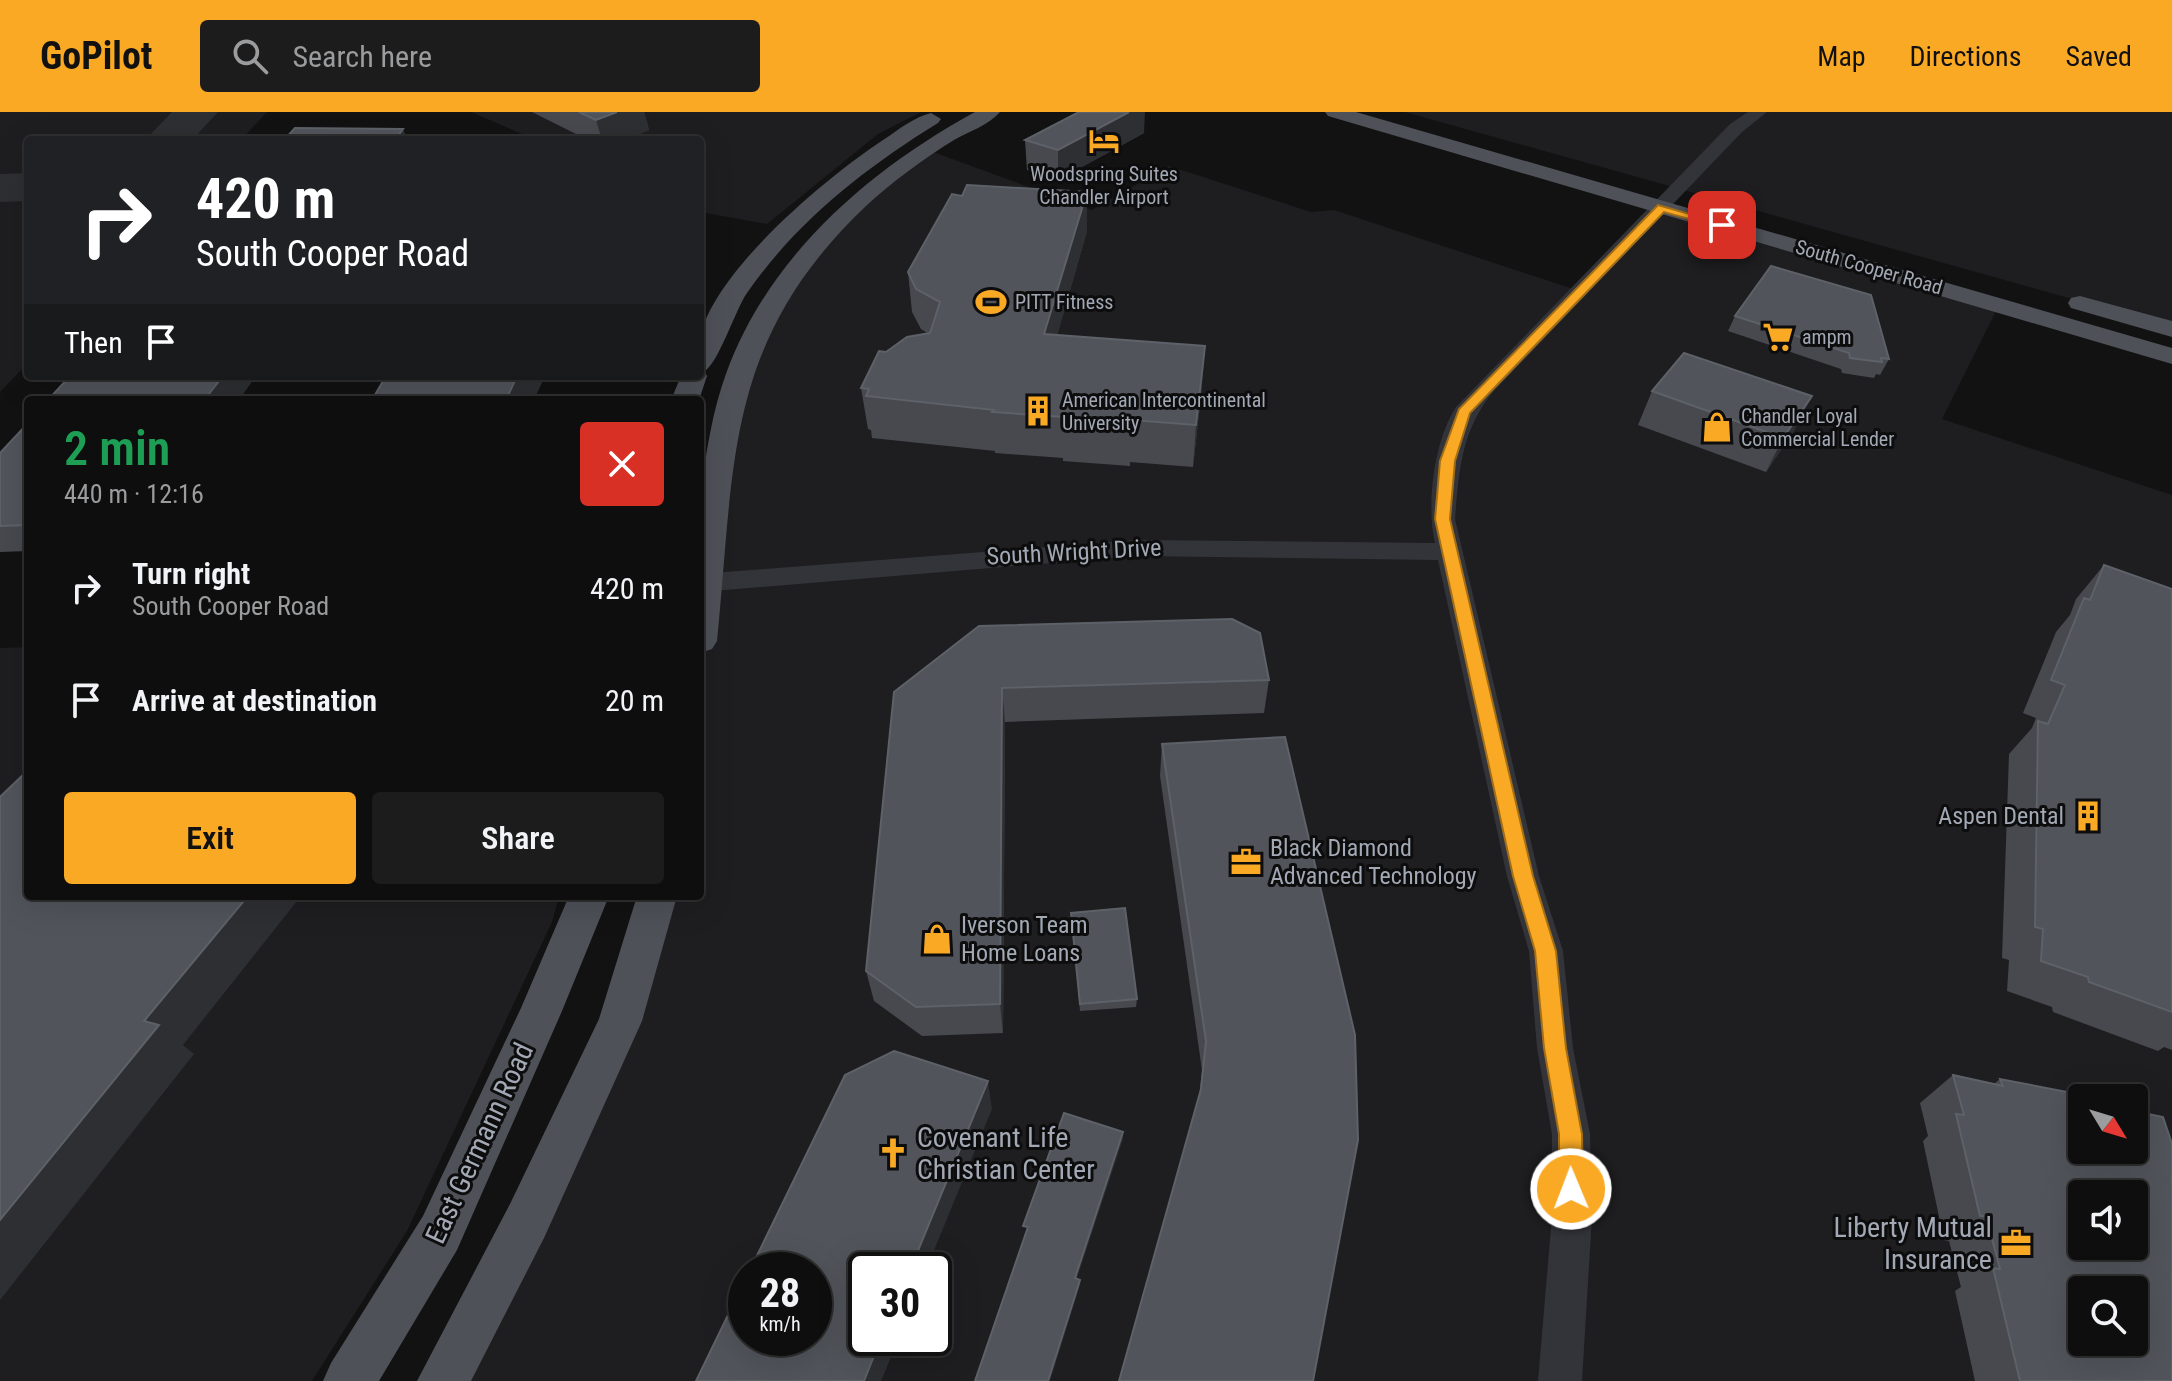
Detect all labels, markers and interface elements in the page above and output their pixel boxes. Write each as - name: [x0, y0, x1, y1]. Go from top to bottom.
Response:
- search box: [200, 20, 760, 92]
- text: GoPilot: [40, 34, 152, 78]
- icon: search: [228, 34, 272, 78]
- text: Search here: [292, 39, 432, 74]
- text: Map: [1817, 40, 1866, 73]
- text: Directions: [1910, 40, 2021, 73]
- text: Saved: [2065, 40, 2132, 73]
- hotel icon: Woodspring Suites Chandler Airport: [1087, 124, 1121, 158]
- place label: Woodspring Suites Chandler Airport: [1030, 162, 1178, 209]
- text: 420 m: [196, 166, 335, 232]
- icon: right: [64, 168, 168, 272]
- pin: [1688, 191, 1756, 259]
- icon: arrive: [1700, 203, 1744, 247]
- text: South Cooper Road: [196, 233, 469, 275]
- street label: South Cooper Road: [1793, 235, 1945, 299]
- sports icon: PITT Fitness: [974, 285, 1008, 319]
- place label: PITT Fitness: [1015, 290, 1113, 314]
- icon: arrive: [139, 320, 183, 364]
- supermarket icon: ampm: [1761, 320, 1795, 354]
- text: Then: [64, 325, 123, 360]
- place label: ampm: [1802, 325, 1852, 349]
- place label: American Intercontinental University: [1062, 388, 1266, 435]
- building icon: American Intercontinental University: [1021, 394, 1055, 428]
- place label: Chandler Loyal Commercial Lender: [1741, 404, 1894, 451]
- shop icon: Chandler Loyal Commercial Lender: [1700, 410, 1734, 444]
- text: 2 min: [64, 420, 170, 477]
- button: close: [580, 422, 664, 506]
- text: 440 m · 12:16: [64, 479, 204, 509]
- street label: South Wright Drive: [986, 533, 1162, 571]
- text: Turn right: [132, 556, 250, 591]
- icon: right: [64, 566, 108, 610]
- text: 420 m: [590, 571, 664, 606]
- text: South Cooper Road: [132, 591, 329, 621]
- icon: arrive: [64, 678, 108, 722]
- text: Arrive at destination: [132, 683, 377, 718]
- text: 20 m: [605, 683, 664, 718]
- button: Exit: [64, 792, 356, 884]
- button: Share: [372, 792, 664, 884]
- building icon: Aspen Dental: [2071, 799, 2105, 833]
- place label: Aspen Dental: [1938, 802, 2064, 830]
- place label: Black Diamond Advanced Technology: [1270, 834, 1477, 890]
- office icon: Black Diamond Advanced Technology: [1229, 845, 1263, 879]
- place label: Iverson Team Home Loans: [961, 911, 1087, 967]
- shop icon: Iverson Team Home Loans: [920, 922, 954, 956]
- street label: East Germann Road: [419, 1038, 540, 1249]
- north arrow: [2068, 1084, 2148, 1164]
- map controls: [2068, 1084, 2148, 1356]
- place label: Covenant Life Christian Center: [917, 1121, 1095, 1186]
- church icon: Covenant Life Christian Center: [876, 1136, 910, 1170]
- position arrow: [1529, 1147, 1613, 1231]
- button: sound: [2068, 1180, 2148, 1260]
- place label: Liberty Mutual Insurance: [1833, 1211, 1992, 1276]
- office icon: Liberty Mutual Insurance: [1999, 1226, 2033, 1260]
- speed limit sign: 30: [848, 1252, 952, 1356]
- text: 28: [760, 1270, 800, 1317]
- button: search: [2068, 1276, 2148, 1356]
- text: km/h: [759, 1312, 801, 1336]

